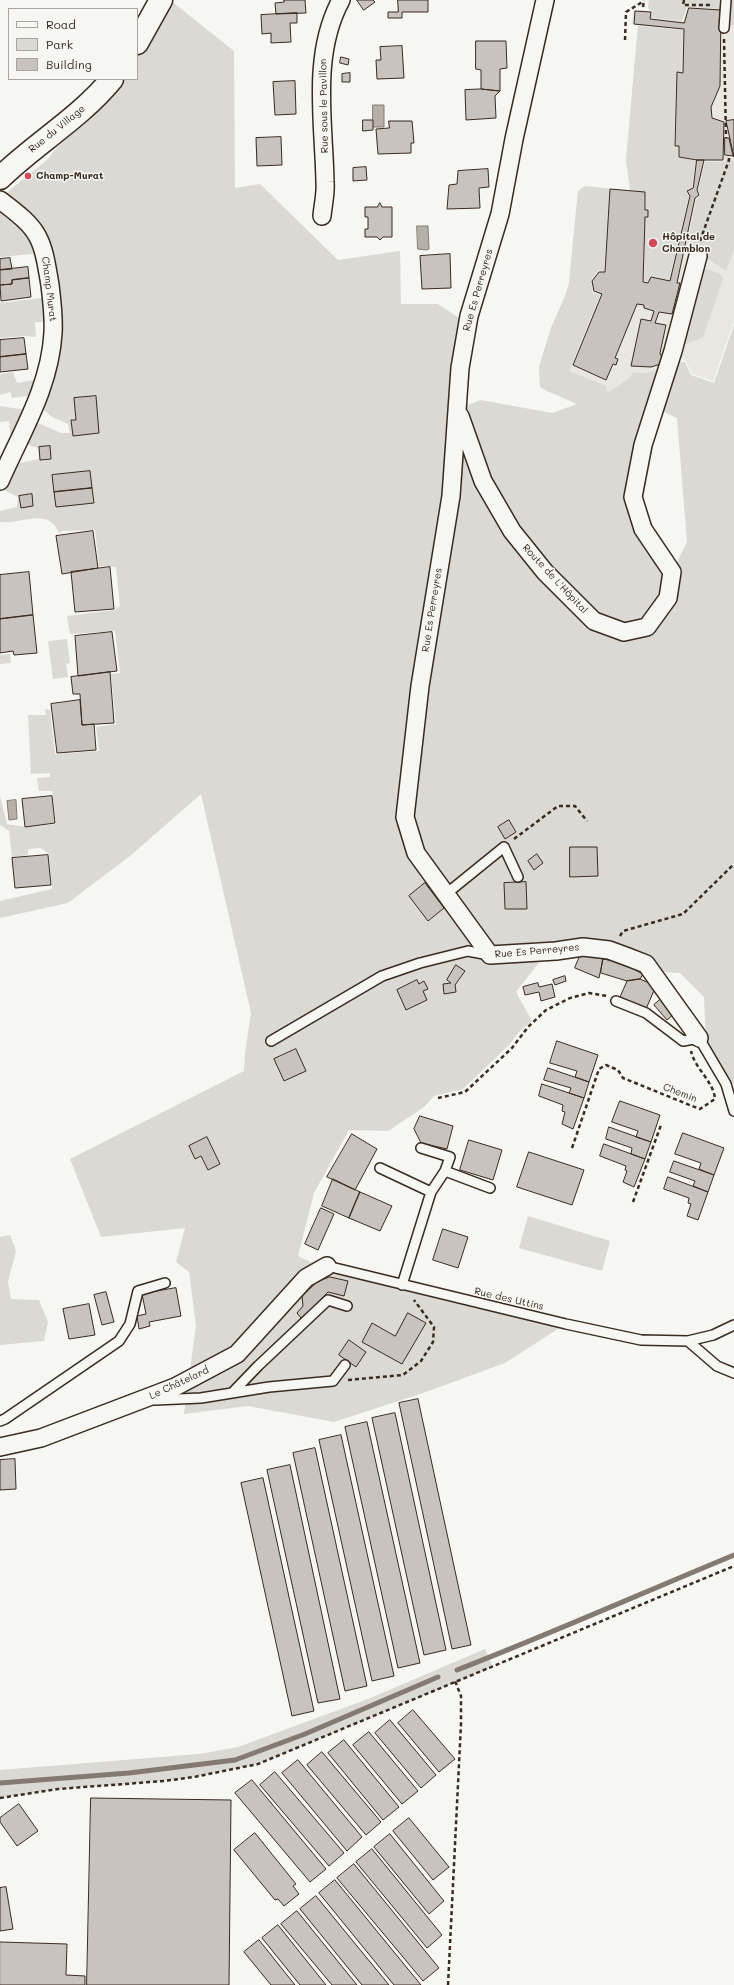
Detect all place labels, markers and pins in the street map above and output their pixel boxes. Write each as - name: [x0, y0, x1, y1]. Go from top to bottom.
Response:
- place label: Champ-Murat: [36, 170, 103, 182]
- marker: Champ-Murat: [23, 171, 33, 181]
- place label: Hôpital de Chamblon: [662, 231, 715, 254]
- marker: Hôpital de Chamblon: [647, 237, 659, 249]

